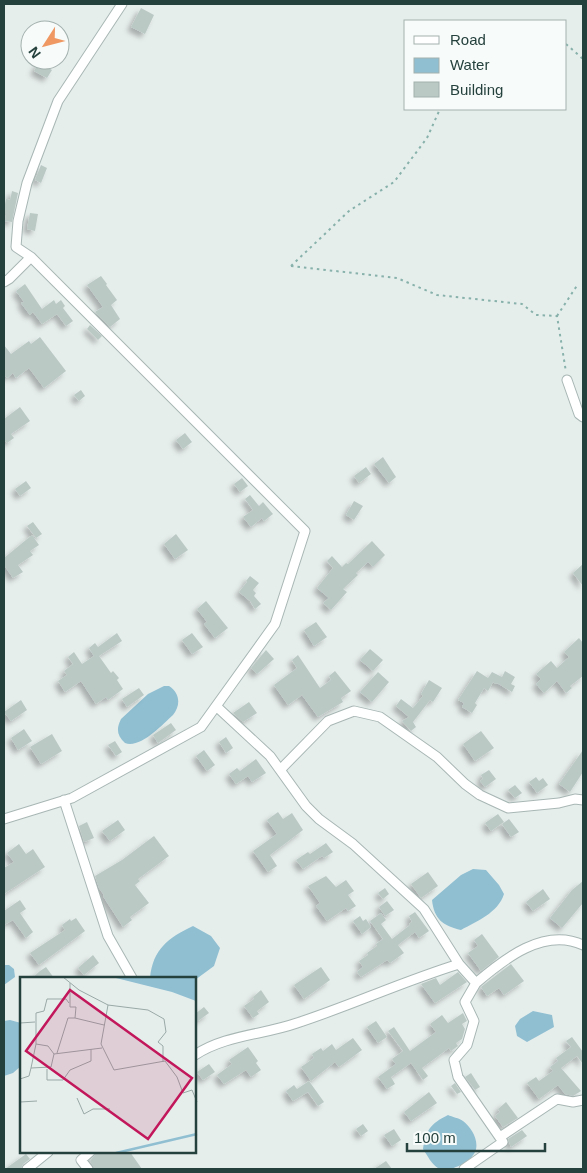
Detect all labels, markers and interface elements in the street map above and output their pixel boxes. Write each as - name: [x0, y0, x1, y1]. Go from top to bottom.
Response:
- north arrow: [20, 20, 70, 70]
- legend: [404, 20, 567, 110]
- text: Road: [450, 31, 486, 48]
- text: N: [25, 44, 44, 61]
- text: Water: [450, 56, 489, 73]
- text: Building: [450, 81, 503, 98]
- inset map: [20, 977, 196, 1153]
- scale bar: [407, 1120, 544, 1152]
- text: 100 m: [414, 1129, 456, 1146]

